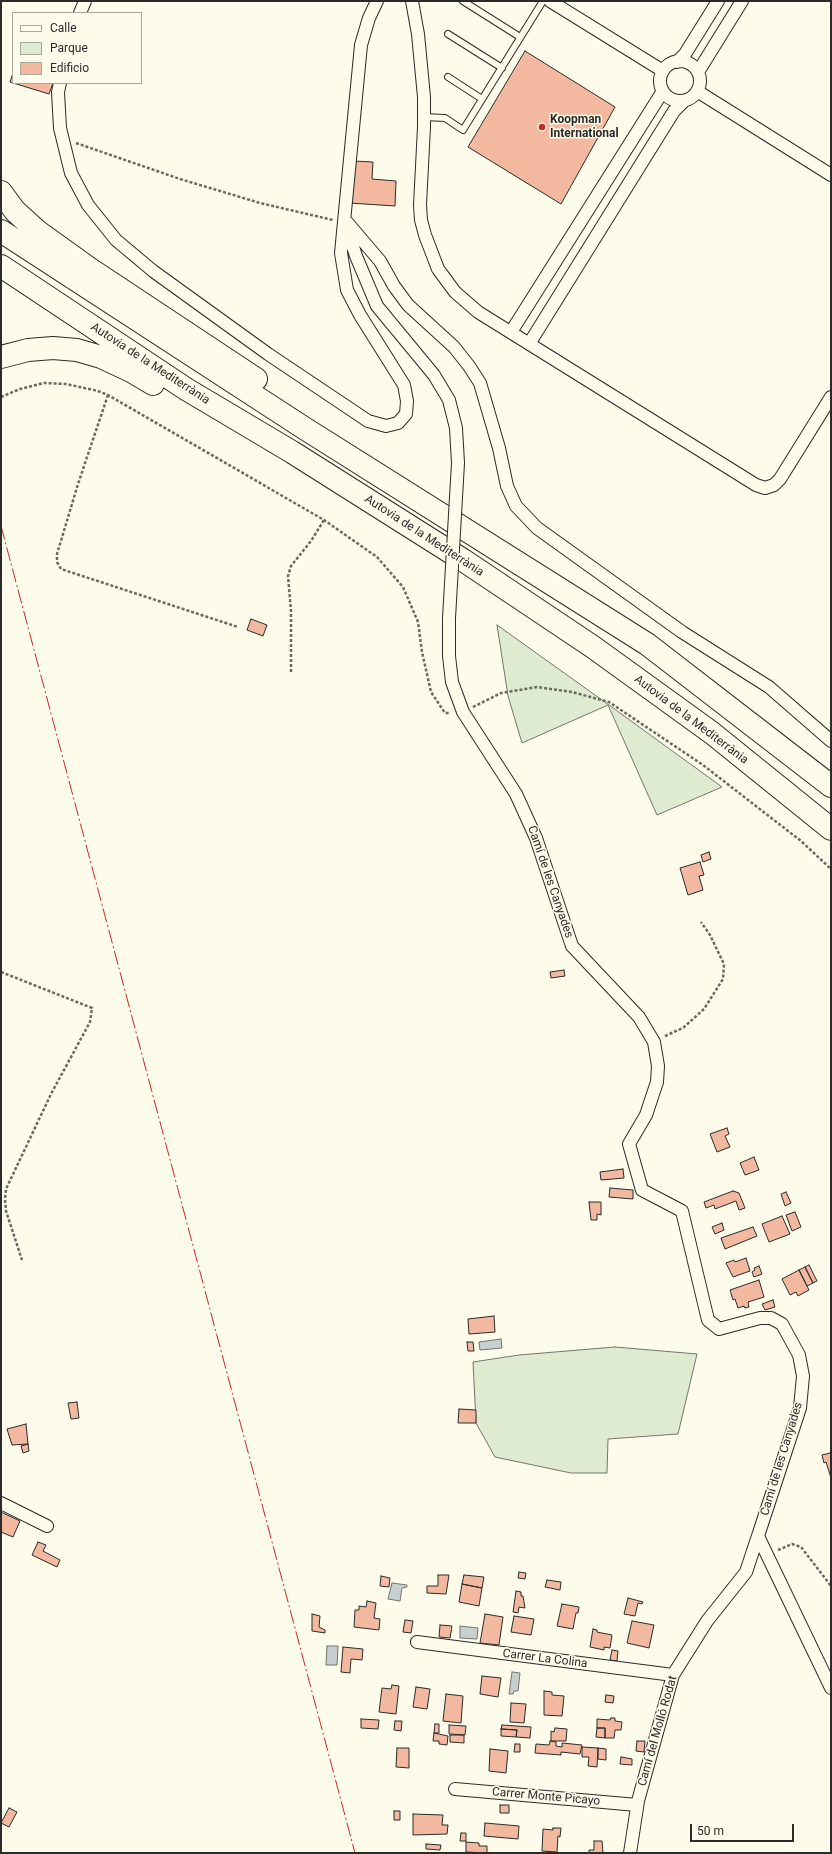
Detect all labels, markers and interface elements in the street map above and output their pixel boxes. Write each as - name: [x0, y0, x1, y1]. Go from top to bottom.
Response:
- legend: [12, 12, 142, 84]
- text: Calle: [50, 21, 77, 35]
- text: Parque: [50, 41, 88, 55]
- text: Edificio: [50, 61, 89, 75]
- place label: Koopman International: [550, 113, 619, 141]
- marker: Koopman International: [537, 122, 547, 132]
- street label: Autovia de la Mediterrània: [88, 320, 212, 408]
- street label: Autovia de la Mediterrània: [362, 492, 486, 580]
- street label: Autovia de la Mediterrània: [631, 672, 751, 768]
- street label: Camí de les Canyades: [524, 824, 576, 940]
- street label: Camí de les Canyades: [758, 1401, 806, 1517]
- street label: Carrer La Colina: [502, 1647, 588, 1671]
- street label: Camí del Molló Rodat: [635, 1674, 681, 1788]
- street label: Carrer Monte Picayo: [491, 1785, 601, 1809]
- scale bar: [692, 1816, 796, 1842]
- text: 50 m: [697, 1824, 724, 1838]

